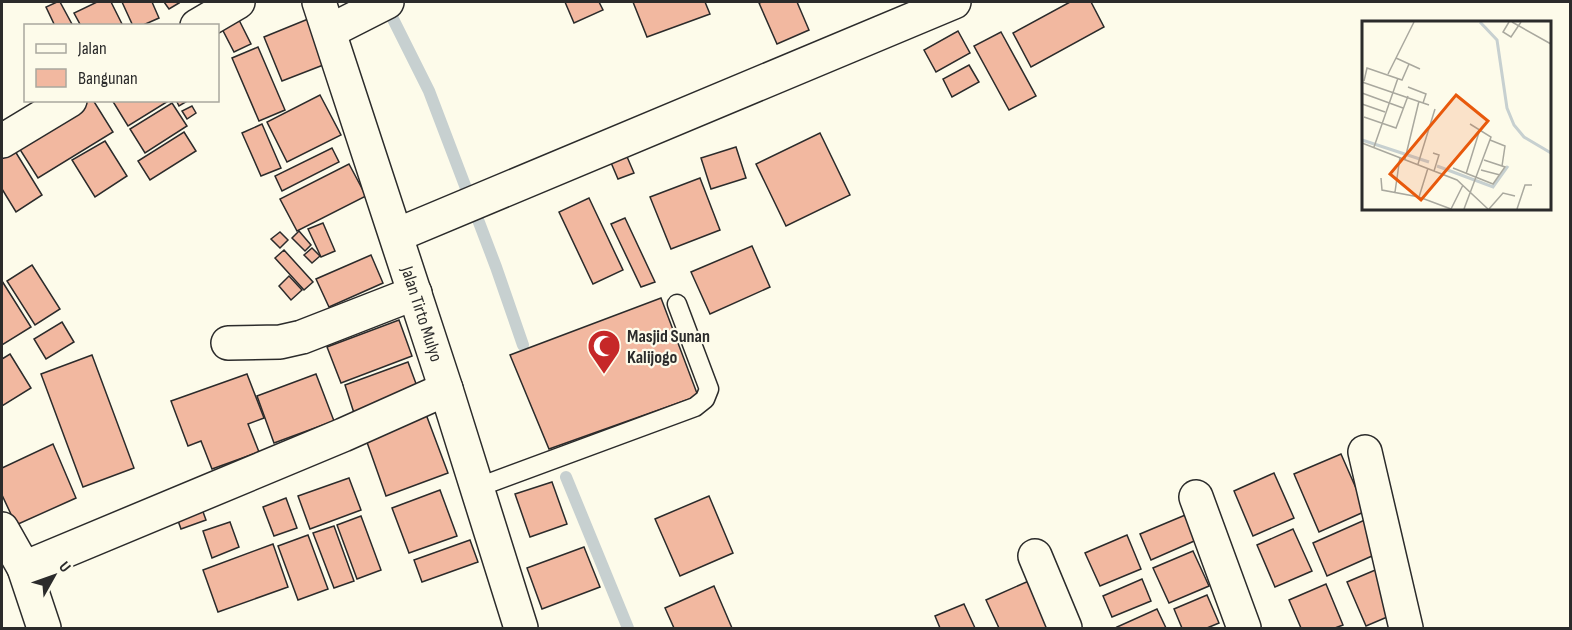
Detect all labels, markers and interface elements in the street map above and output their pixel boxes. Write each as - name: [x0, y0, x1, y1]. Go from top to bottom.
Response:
- inset map: [1362, 21, 1551, 210]
- legend: [24, 24, 219, 102]
- text: Jalan: [77, 38, 107, 59]
- text: Bangunan: [78, 68, 138, 89]
- street label: Jalan Tirto Mulyo: [396, 263, 447, 364]
- place label: Masjid Sunan Kalijogo: [627, 326, 710, 368]
- mosque icon: Masjid Sunan Kalijogo: [586, 328, 622, 375]
- north arrow: [24, 546, 84, 606]
- text: U: [54, 558, 74, 577]

